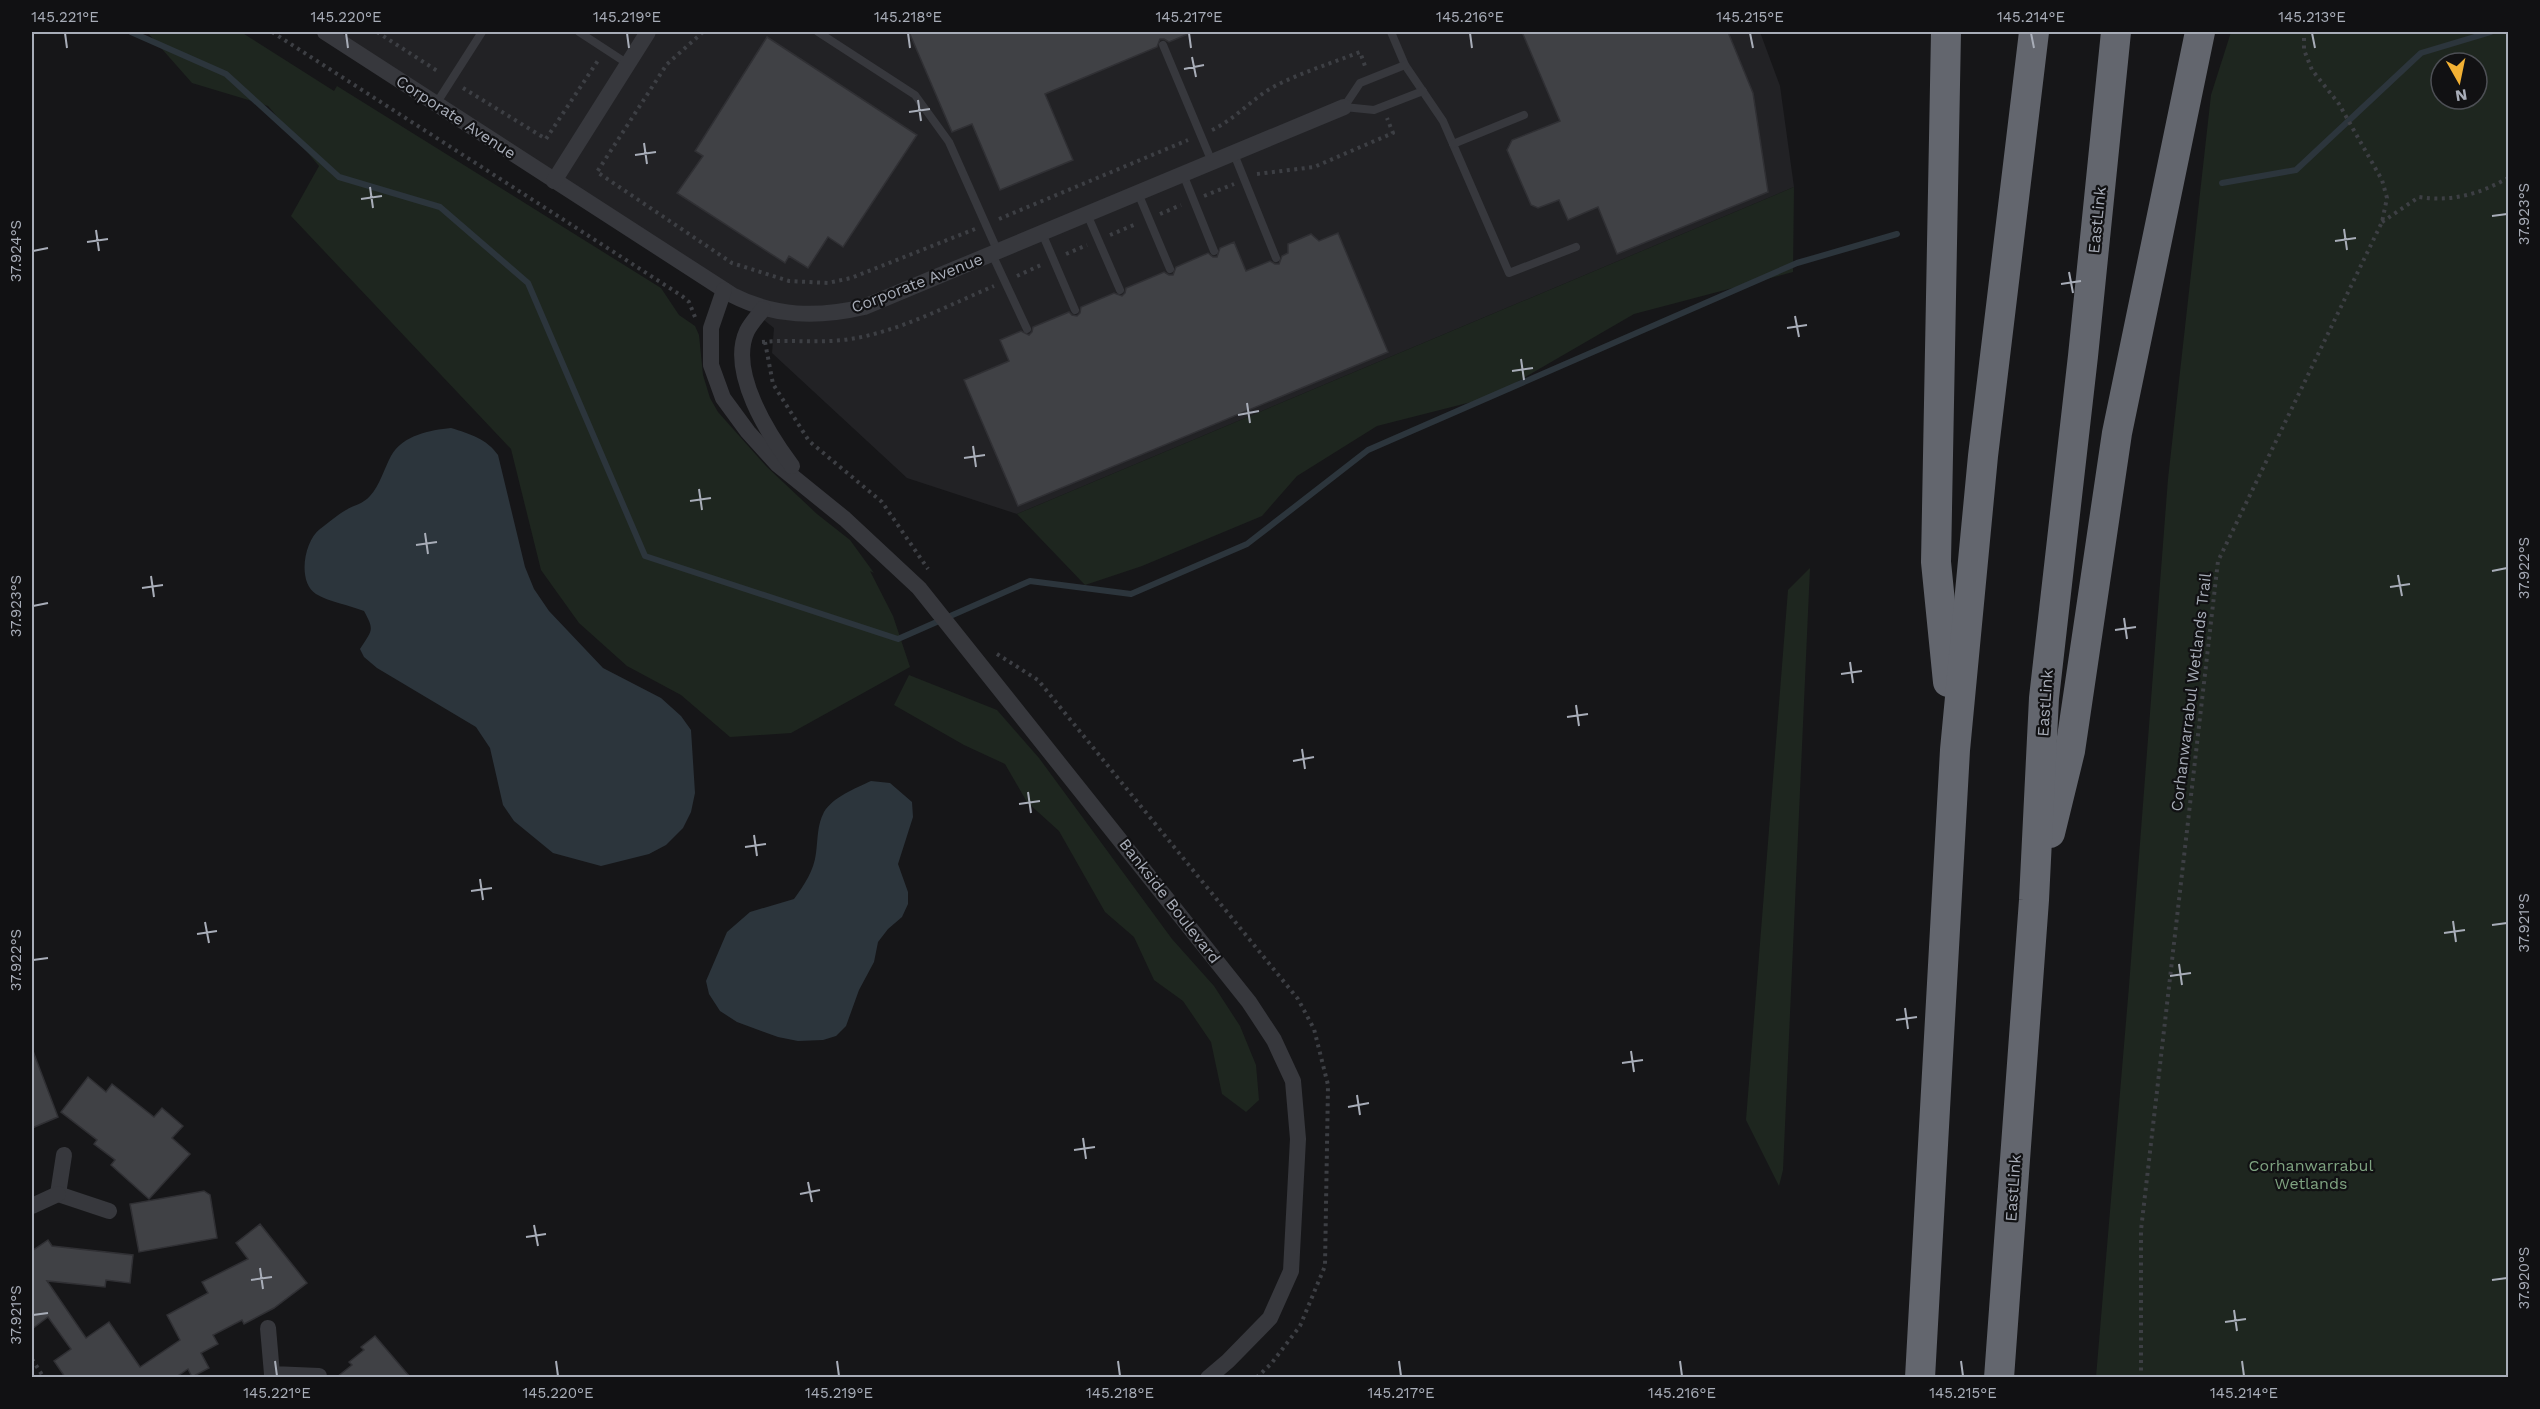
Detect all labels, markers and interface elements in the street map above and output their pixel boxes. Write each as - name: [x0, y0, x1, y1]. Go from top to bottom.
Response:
- text: 145.221°E: [31, 8, 99, 26]
- text: 145.220°E: [310, 8, 382, 26]
- text: 145.219°E: [593, 8, 661, 26]
- text: 145.218°E: [874, 8, 942, 26]
- text: 145.217°E: [1155, 8, 1223, 26]
- text: 145.216°E: [1436, 8, 1504, 26]
- text: 145.215°E: [1716, 8, 1784, 26]
- text: 145.214°E: [1997, 8, 2065, 26]
- text: 145.213°E: [2278, 8, 2346, 26]
- north arrow: [2429, 51, 2489, 111]
- street label: Corporate Avenue: [392, 71, 520, 163]
- text: N: [2454, 85, 2469, 106]
- text: 37.923°S: [2515, 183, 2533, 245]
- street label: EastLink: [2084, 186, 2110, 254]
- text: 37.924°S: [7, 220, 25, 282]
- street label: Corporate Avenue: [849, 249, 985, 317]
- text: 37.922°S: [2515, 537, 2533, 599]
- street label: Corhanwarrabul Wetlands Trail: [2167, 572, 2215, 812]
- text: 37.923°S: [7, 575, 25, 637]
- street label: EastLink: [2033, 669, 2057, 737]
- street label: Bankside Boulevard: [1115, 835, 1225, 967]
- text: 37.921°S: [2515, 893, 2533, 953]
- text: 37.922°S: [7, 929, 25, 991]
- street label: EastLink: [2001, 1154, 2025, 1222]
- park label: Corhanwarrabul Wetlands: [2249, 1156, 2373, 1193]
- text: 37.920°S: [2515, 1247, 2533, 1309]
- text: 37.921°S: [7, 1285, 25, 1345]
- text: 145.221°E: [243, 1384, 311, 1402]
- text: 145.220°E: [522, 1384, 594, 1402]
- text: 145.219°E: [805, 1384, 873, 1402]
- text: 145.218°E: [1086, 1384, 1154, 1402]
- text: 145.217°E: [1367, 1384, 1435, 1402]
- text: 145.216°E: [1648, 1384, 1716, 1402]
- text: 145.215°E: [1929, 1384, 1997, 1402]
- text: 145.214°E: [2210, 1384, 2278, 1402]

